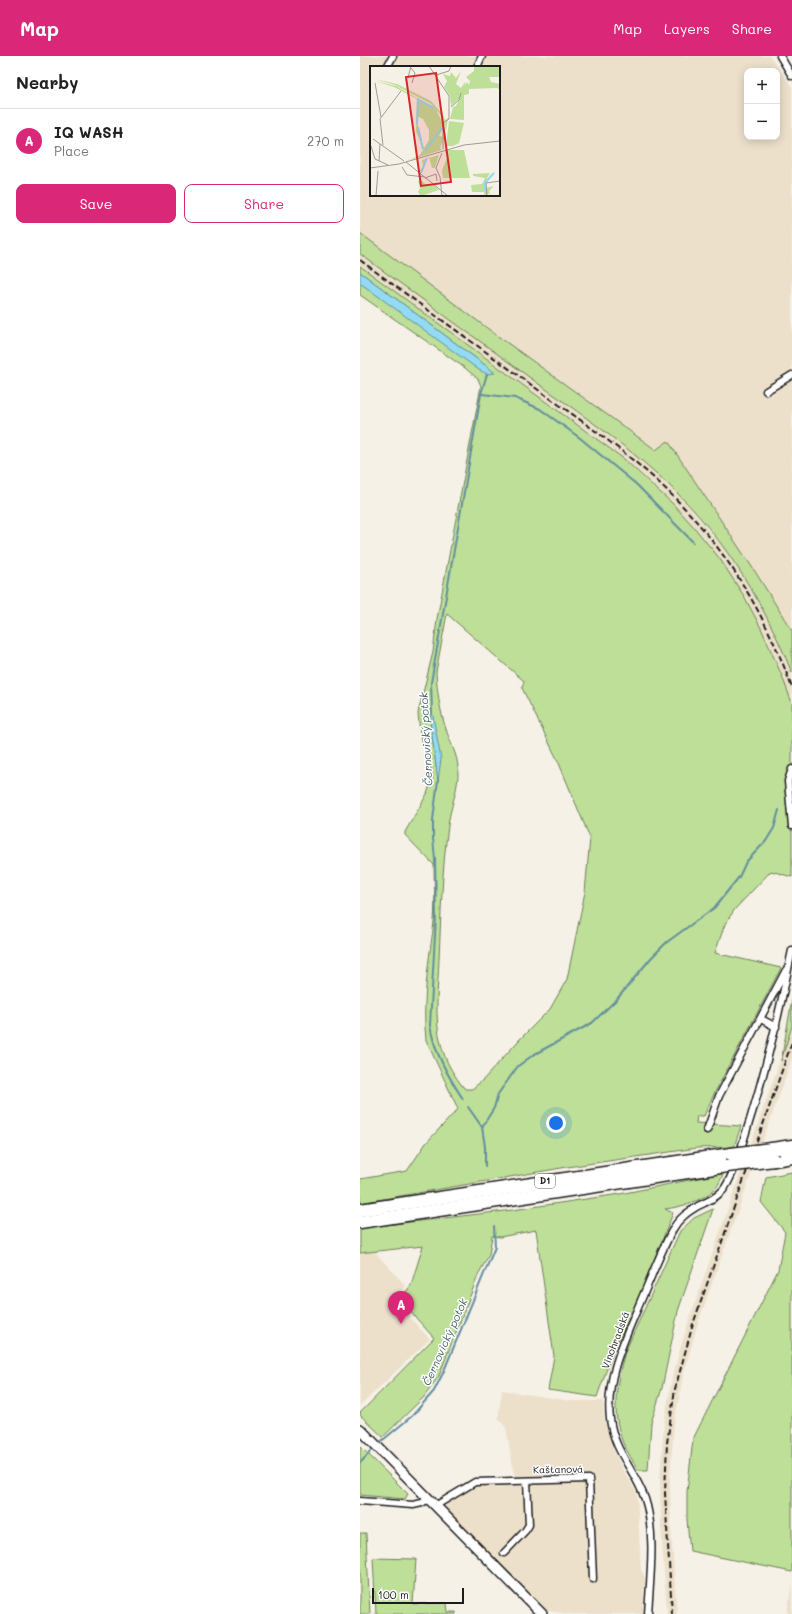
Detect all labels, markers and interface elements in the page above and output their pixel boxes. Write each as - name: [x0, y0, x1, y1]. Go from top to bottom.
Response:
- text: Map: [20, 16, 59, 41]
- text: Map: [613, 19, 642, 38]
- text: Layers: [664, 19, 710, 38]
- text: Share: [732, 19, 772, 38]
- inset map: [370, 66, 500, 196]
- map controls: [744, 68, 780, 140]
- button: +: [744, 68, 780, 104]
- text: Nearby: [16, 71, 78, 93]
- button: −: [744, 104, 780, 140]
- text: IQ WASH: [54, 122, 124, 142]
- text: A: [24, 132, 34, 149]
- text: 270 m: [307, 132, 344, 149]
- text: Place: [54, 142, 89, 159]
- button: Save: [16, 184, 176, 223]
- button: Share: [184, 184, 344, 223]
- water label: Černovický potok: [416, 692, 435, 786]
- your location: [546, 1113, 566, 1133]
- road number: D1: [535, 1174, 555, 1188]
- pin: A: [388, 1291, 414, 1324]
- water label: Černovický potok: [419, 1296, 471, 1388]
- street label: Vinohradská: [598, 1309, 632, 1371]
- street label: Kaštanová: [533, 1462, 583, 1476]
- scale bar: [372, 1586, 464, 1605]
- text: 100 m: [378, 1587, 409, 1602]

